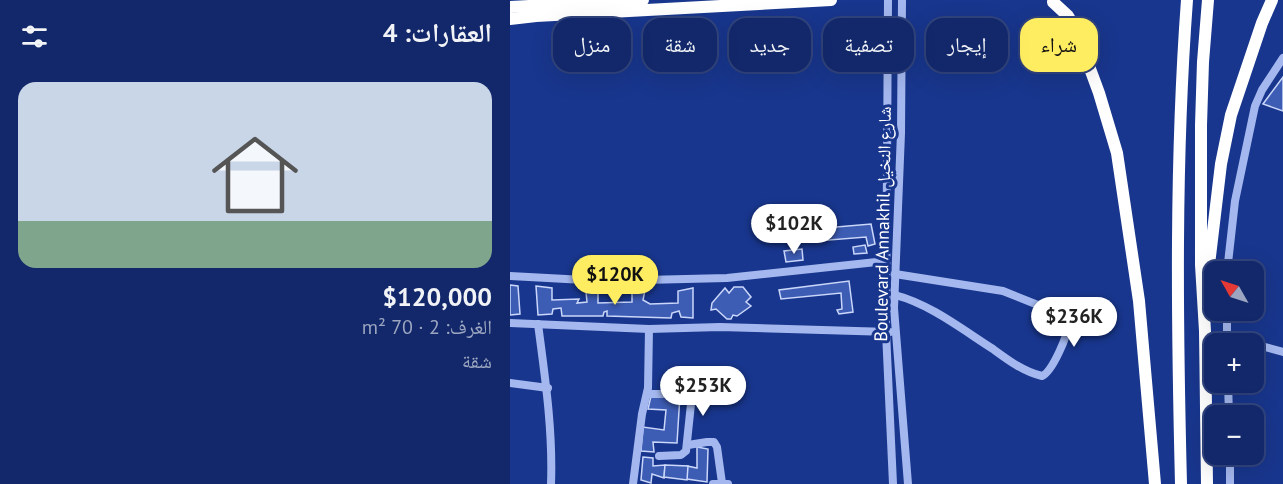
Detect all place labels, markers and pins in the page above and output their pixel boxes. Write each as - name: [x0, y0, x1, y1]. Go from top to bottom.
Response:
- pin: $102K: [752, 204, 836, 255]
- pin: $120K: [573, 255, 657, 306]
- pin: $236K: [1032, 297, 1116, 348]
- pin: $253K: [661, 366, 745, 417]

